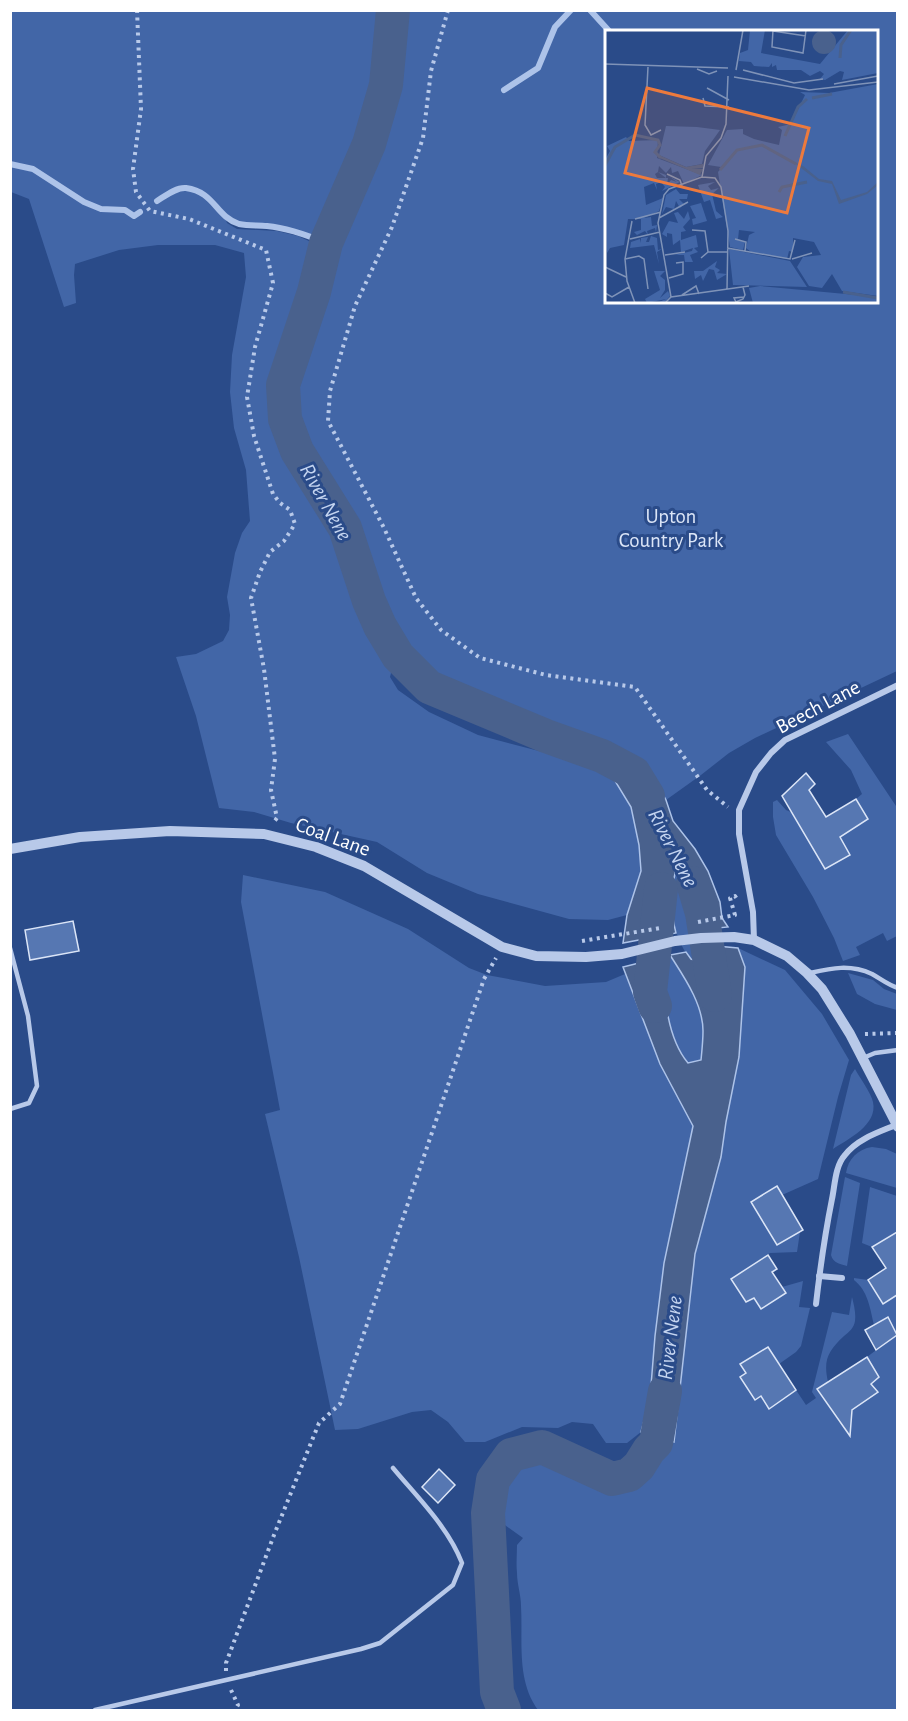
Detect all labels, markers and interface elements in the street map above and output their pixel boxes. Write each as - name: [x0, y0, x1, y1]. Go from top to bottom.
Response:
- inset map: [605, 30, 878, 303]
- water label: River Nene: [296, 460, 356, 544]
- park label: Upton Country Park: [619, 506, 724, 551]
- street label: Beech Lane: [773, 676, 863, 738]
- water label: River Nene: [644, 805, 702, 891]
- street label: Coal Lane: [293, 814, 373, 860]
- water label: River Nene: [654, 1295, 686, 1381]

